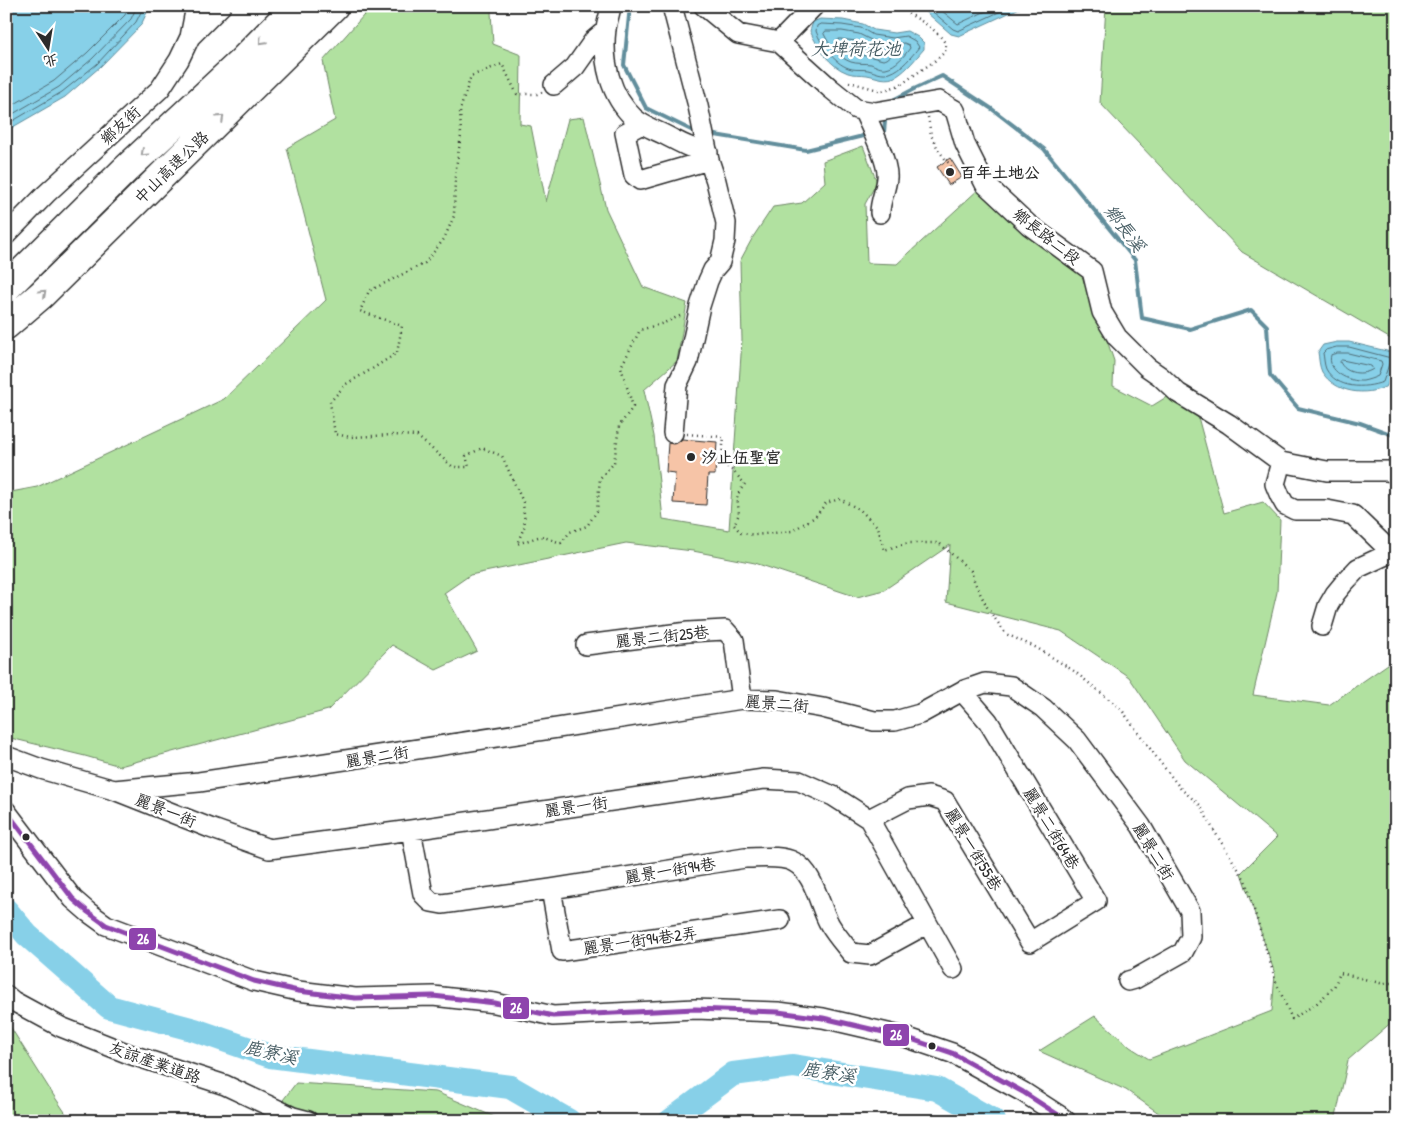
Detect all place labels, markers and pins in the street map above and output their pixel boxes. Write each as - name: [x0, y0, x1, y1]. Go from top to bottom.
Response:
- place label: 百年土地公: [960, 161, 1040, 183]
- marker: 百年土地公: [944, 166, 956, 178]
- place label: 汐止伍聖宮: [701, 446, 781, 468]
- marker: 汐止伍聖宮: [685, 451, 697, 463]
- unlabelled marker: [21, 832, 31, 842]
- unlabelled marker: [927, 1041, 937, 1051]

